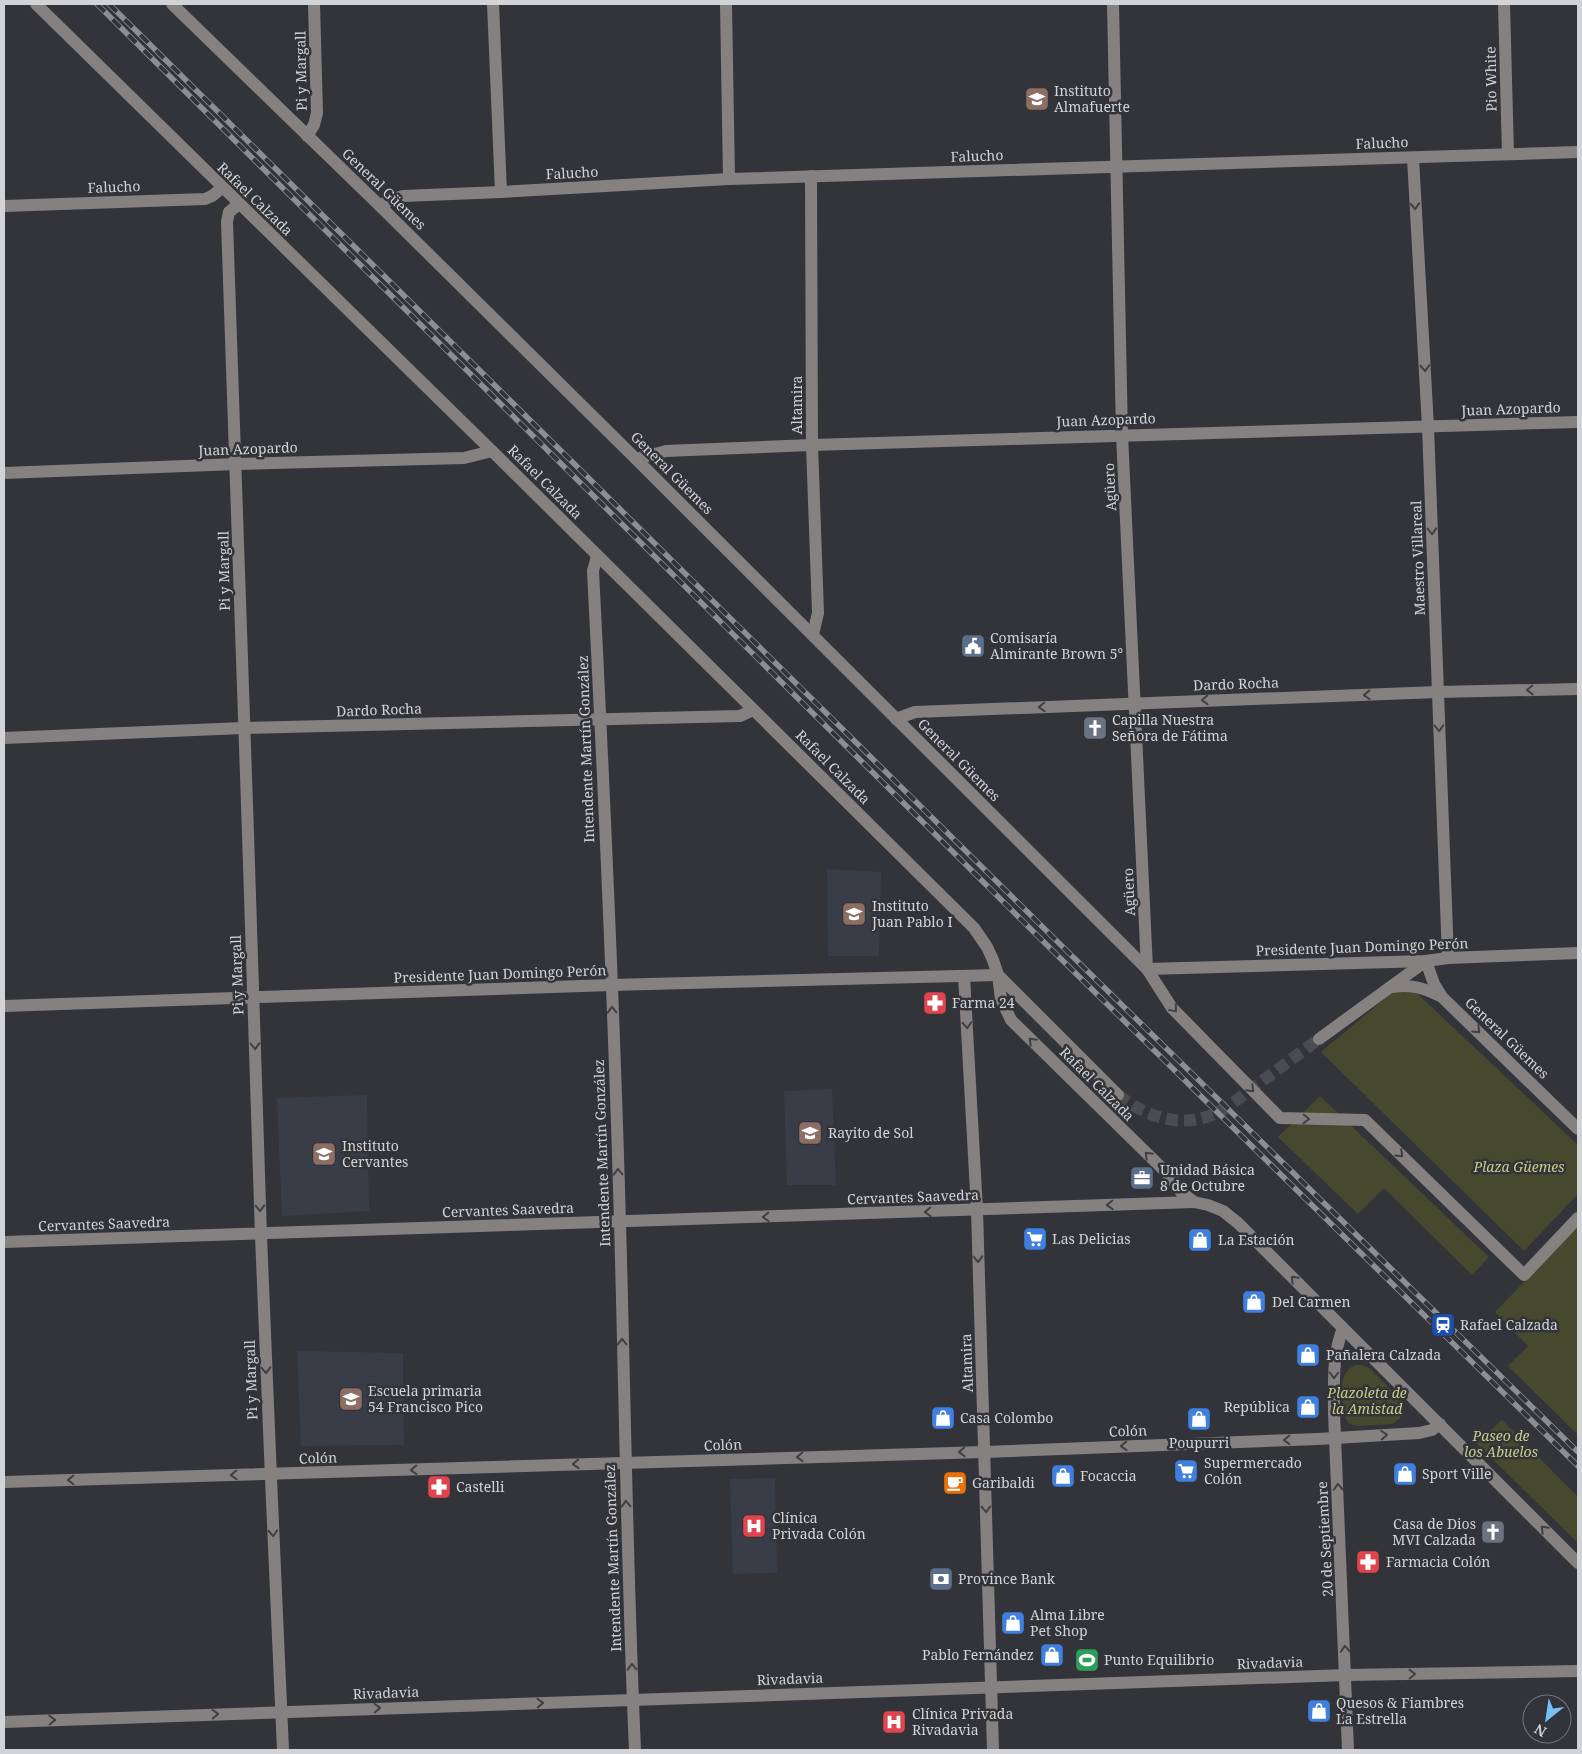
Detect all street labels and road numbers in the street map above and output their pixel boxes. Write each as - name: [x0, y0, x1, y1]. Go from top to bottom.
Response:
- street label: Pi y Margall: [290, 30, 311, 111]
- street label: Pio White: [1480, 46, 1501, 112]
- street label: Falucho: [1355, 132, 1409, 153]
- street label: General Güemes: [338, 144, 430, 234]
- street label: Falucho: [950, 145, 1004, 166]
- street label: Rafael Calzada: [214, 158, 297, 240]
- street label: Falucho: [545, 162, 599, 183]
- street label: Falucho: [87, 176, 141, 197]
- street label: Altamira: [787, 375, 806, 434]
- street label: Juan Azopardo: [1460, 397, 1561, 420]
- street label: Juan Azopardo: [1055, 408, 1156, 431]
- street label: General Güemes: [627, 427, 718, 518]
- street label: Juan Azopardo: [197, 437, 298, 460]
- street label: Rafael Calzada: [504, 440, 587, 523]
- street label: Agüero: [1099, 462, 1120, 512]
- street label: Maestro Villareal: [1406, 500, 1429, 616]
- street label: Pi y Margall: [213, 530, 234, 611]
- street label: Intendente Martín González: [573, 655, 598, 843]
- street label: Dardo Rocha: [1193, 673, 1279, 694]
- street label: Dardo Rocha: [336, 699, 422, 720]
- street label: General Güemes: [914, 714, 1005, 805]
- street label: Rafael Calzada: [792, 725, 875, 808]
- street label: Agüero: [1118, 867, 1139, 917]
- street label: Presidente Juan Domingo Perón: [1255, 933, 1469, 960]
- street label: Pi y Margall: [226, 934, 247, 1015]
- street label: Presidente Juan Domingo Perón: [393, 960, 607, 987]
- street label: General Güemes: [1461, 993, 1553, 1083]
- street label: Rafael Calzada: [1056, 1042, 1139, 1125]
- street label: Intendente Martín González: [589, 1059, 614, 1247]
- street label: Cervantes Saavedra: [847, 1185, 979, 1208]
- street label: Cervantes Saavedra: [442, 1198, 574, 1221]
- street label: Cervantes Saavedra: [38, 1212, 170, 1235]
- street label: Altamira: [956, 1333, 977, 1393]
- street label: Pi y Margall: [240, 1339, 261, 1420]
- street label: Colón: [1109, 1420, 1147, 1441]
- street label: Colón: [704, 1434, 742, 1455]
- street label: Colón: [299, 1447, 337, 1468]
- street label: Intendente Martín González: [600, 1464, 625, 1652]
- street label: 20 de Septiembre: [1312, 1481, 1337, 1597]
- street label: Rivadavia: [1236, 1652, 1304, 1673]
- street label: Rivadavia: [756, 1668, 824, 1689]
- street label: Rivadavia: [352, 1682, 420, 1703]

